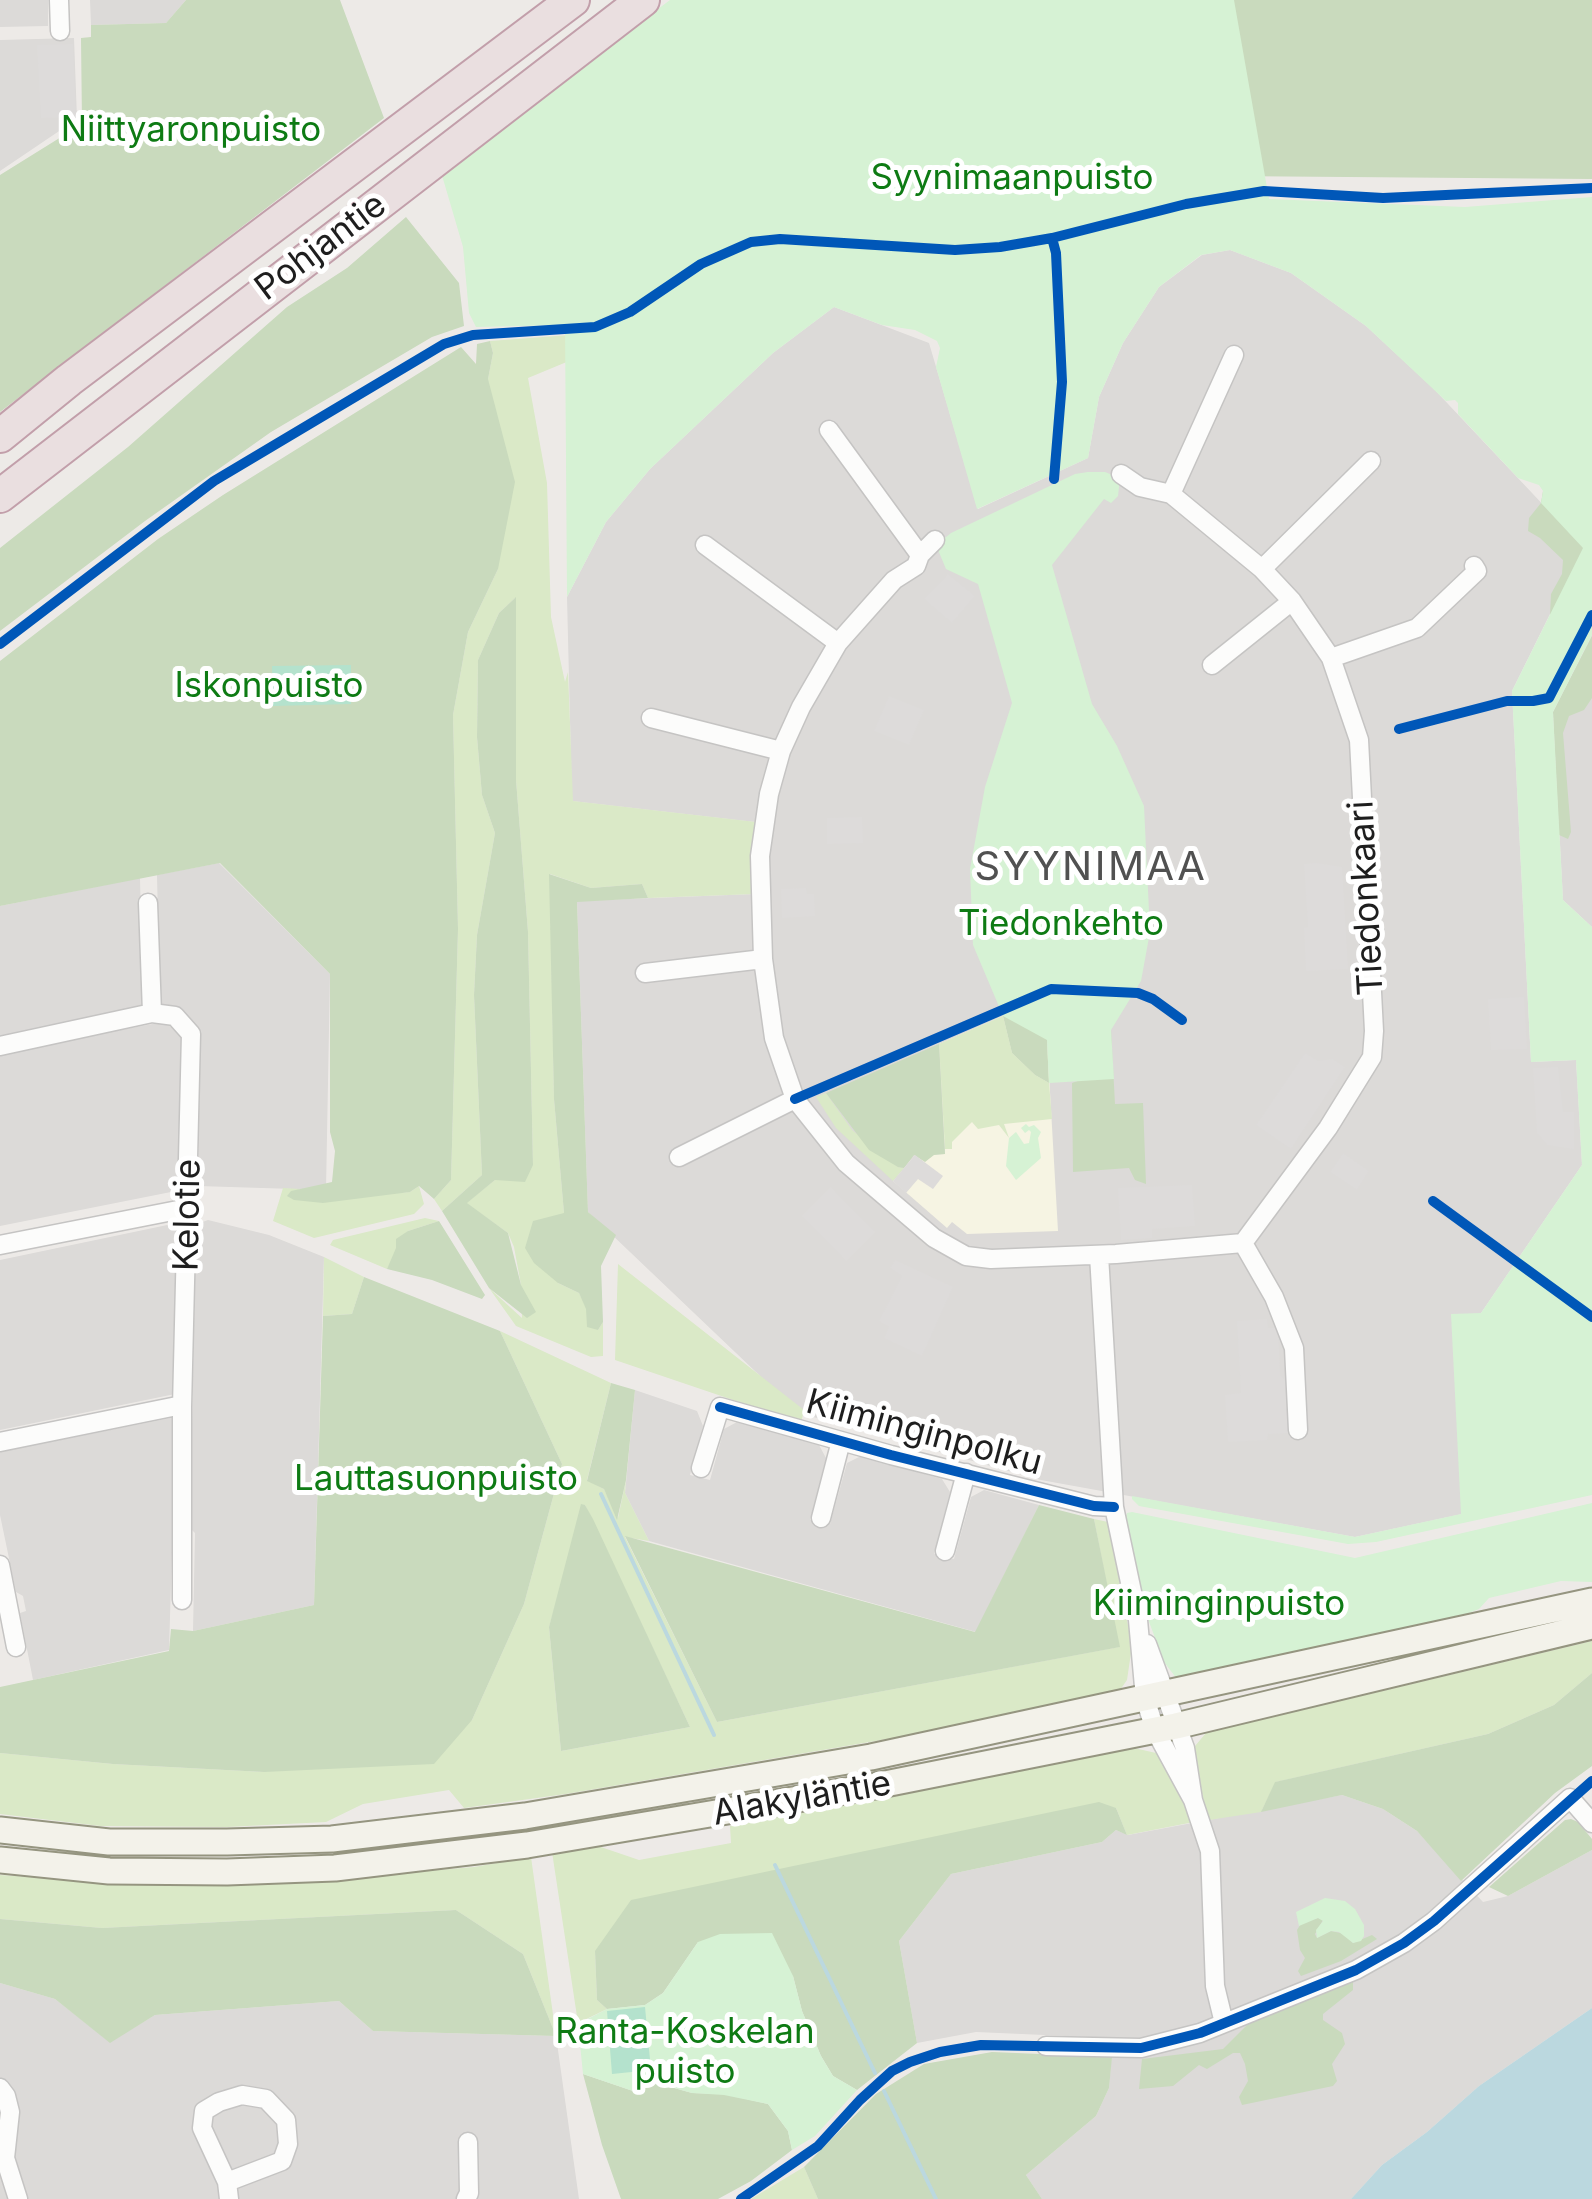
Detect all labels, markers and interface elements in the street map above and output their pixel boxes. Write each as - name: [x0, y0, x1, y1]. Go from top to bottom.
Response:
- park label: Niittyaronpuisto: [61, 109, 321, 151]
- park label: Syynimaanpuisto: [871, 157, 1153, 199]
- street label: Pohjantie: [247, 184, 395, 310]
- park label: Iskonpuisto: [174, 665, 364, 707]
- street label: Tiedonkaari: [1341, 799, 1393, 997]
- district label: SYYNIMAA: [975, 844, 1207, 892]
- park label: Tiedonkehto: [958, 903, 1164, 945]
- street label: Kelotie: [166, 1158, 210, 1272]
- street label: Kiiminginpolku: [802, 1381, 1046, 1485]
- park label: Lauttasuonpuisto: [294, 1458, 578, 1500]
- park label: Kiiminginpuisto: [1093, 1583, 1345, 1625]
- street label: Alakyläntie: [709, 1763, 895, 1835]
- park label: Ranta-Koskelan puisto: [555, 2011, 815, 2093]

